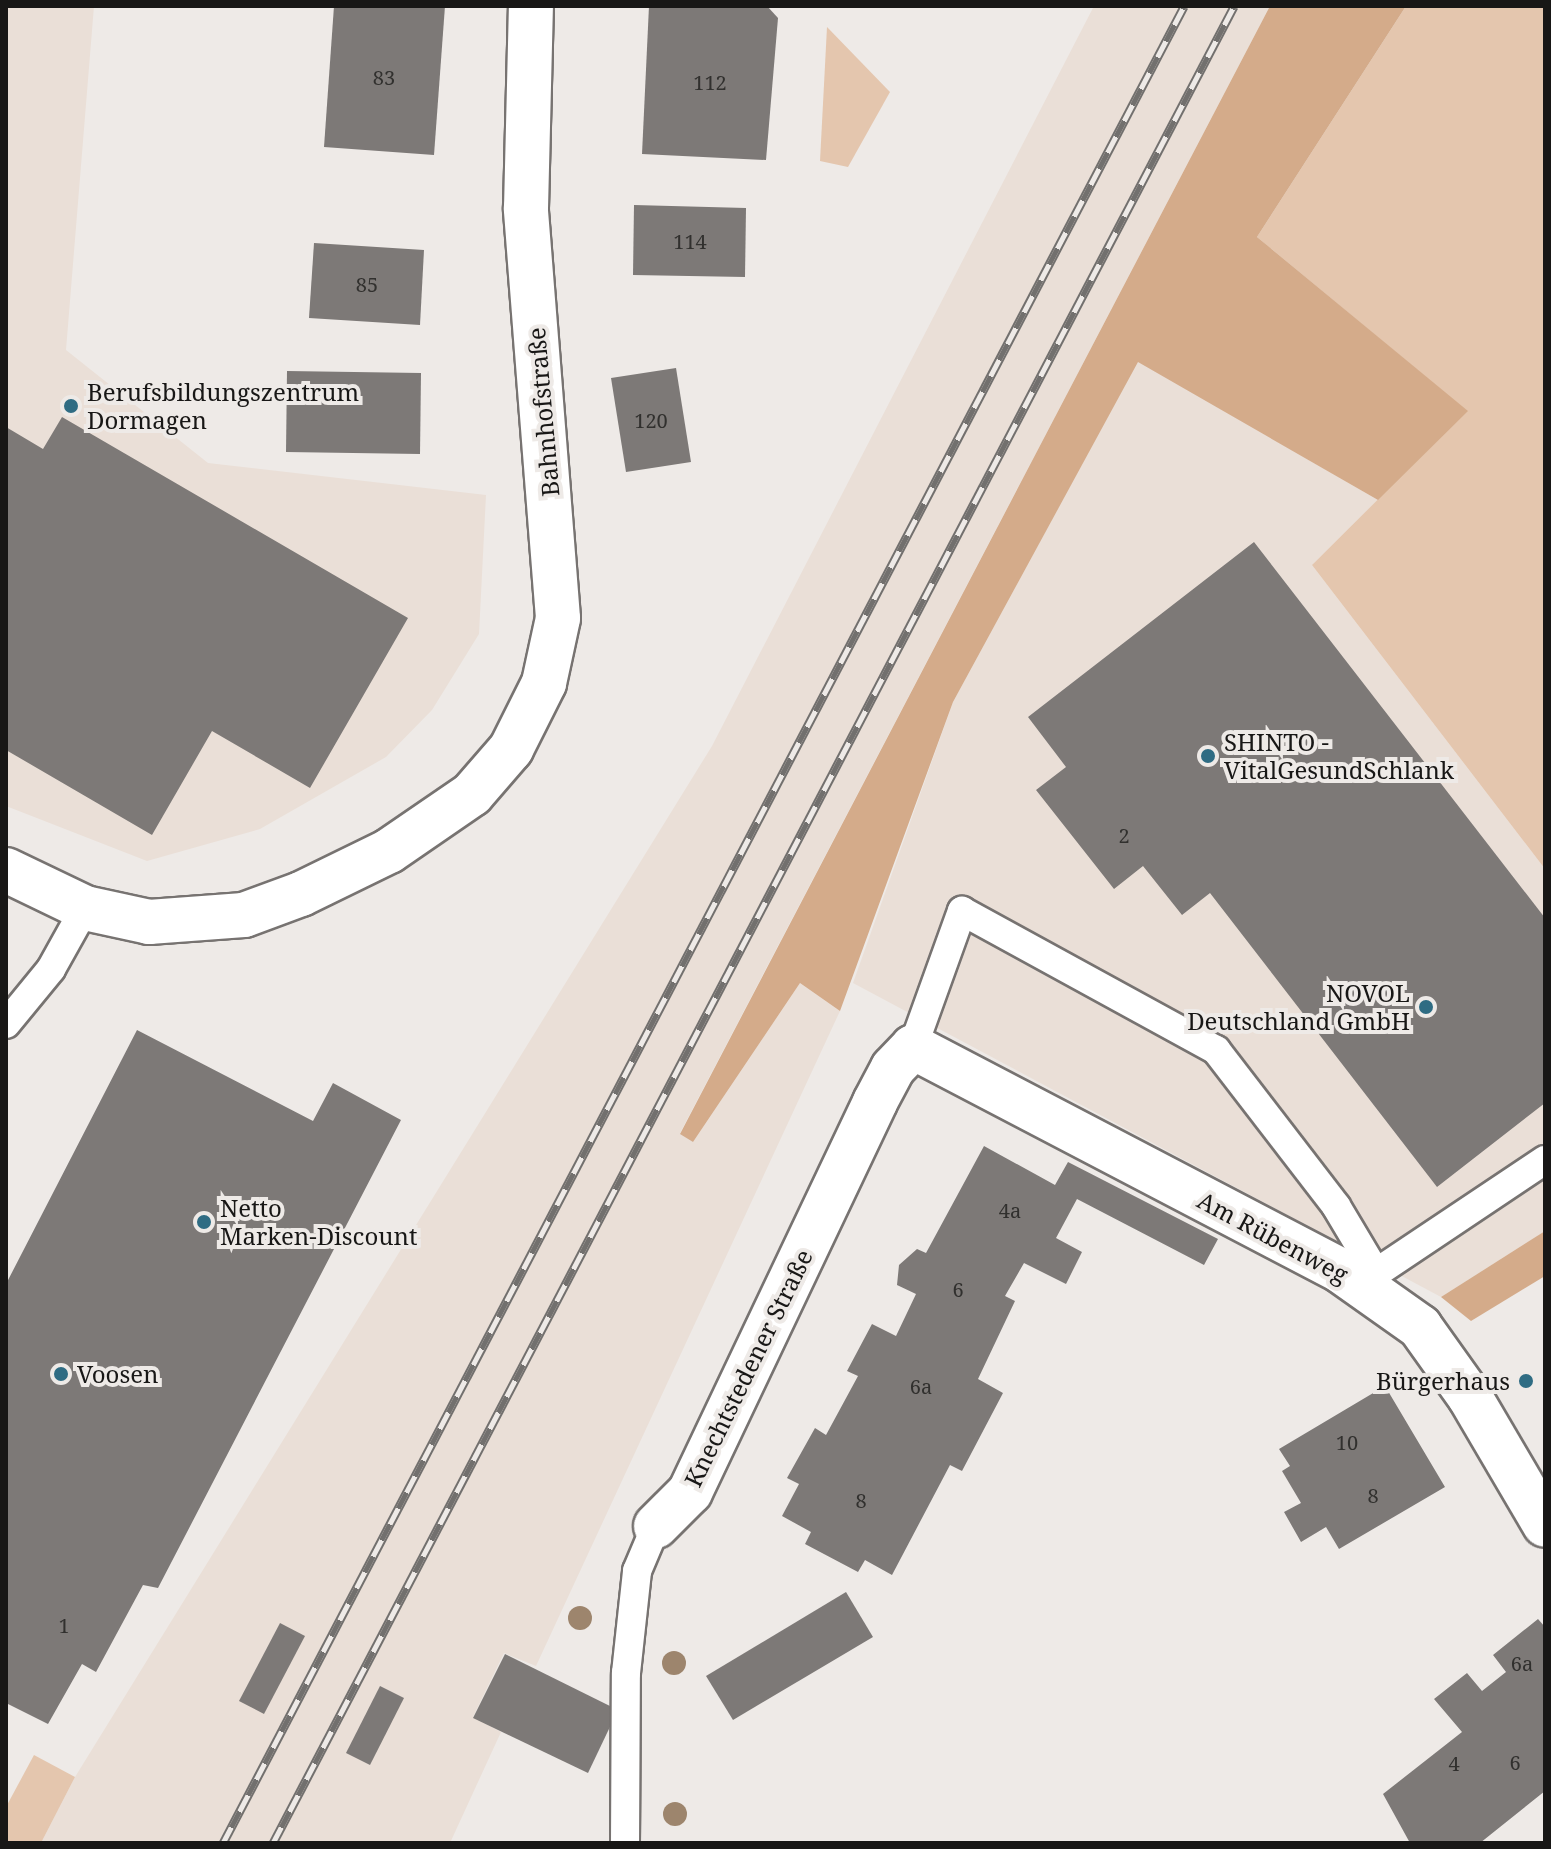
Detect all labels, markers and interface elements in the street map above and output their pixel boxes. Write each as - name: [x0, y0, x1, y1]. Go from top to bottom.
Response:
- house number: 83: [373, 65, 395, 89]
- house number: 112: [693, 70, 727, 94]
- house number: 114: [673, 229, 707, 253]
- house number: 85: [356, 272, 378, 296]
- street label: Bahnhofstraße: [521, 326, 565, 498]
- place label: Berufsbildungszentrum Dormagen: [87, 378, 359, 434]
- marker: Berufsbildungszentrum Dormagen: [62, 397, 80, 415]
- house number: 120: [634, 408, 668, 432]
- place label: SHINTO - VitalGesundSchlank: [1224, 728, 1454, 784]
- marker: SHINTO - VitalGesundSchlank: [1199, 747, 1217, 765]
- house number: 2: [1118, 823, 1130, 847]
- place label: NOVOL Deutschland GmbH: [1187, 979, 1410, 1035]
- marker: NOVOL Deutschland GmbH: [1417, 998, 1435, 1016]
- street label: Am Rübenweg: [1193, 1185, 1353, 1289]
- place label: Netto Marken-Discount: [220, 1194, 417, 1250]
- house number: 4a: [999, 1198, 1021, 1222]
- marker: Netto Marken-Discount: [195, 1213, 213, 1231]
- street label: Knechtstedener Straße: [678, 1245, 818, 1491]
- house number: 6: [952, 1277, 964, 1301]
- place label: Voosen: [77, 1360, 159, 1388]
- marker: Voosen: [52, 1365, 70, 1383]
- place label: Bürgerhaus: [1376, 1367, 1510, 1395]
- marker: Bürgerhaus: [1517, 1372, 1535, 1390]
- house number: 6a: [910, 1374, 932, 1398]
- house number: 10: [1336, 1430, 1358, 1454]
- house number: 8: [1367, 1483, 1379, 1507]
- house number: 8: [855, 1488, 867, 1512]
- house number: 1: [58, 1613, 70, 1637]
- house number: 6a: [1511, 1651, 1533, 1675]
- house number: 6: [1509, 1750, 1521, 1774]
- house number: 4: [1448, 1751, 1460, 1775]

